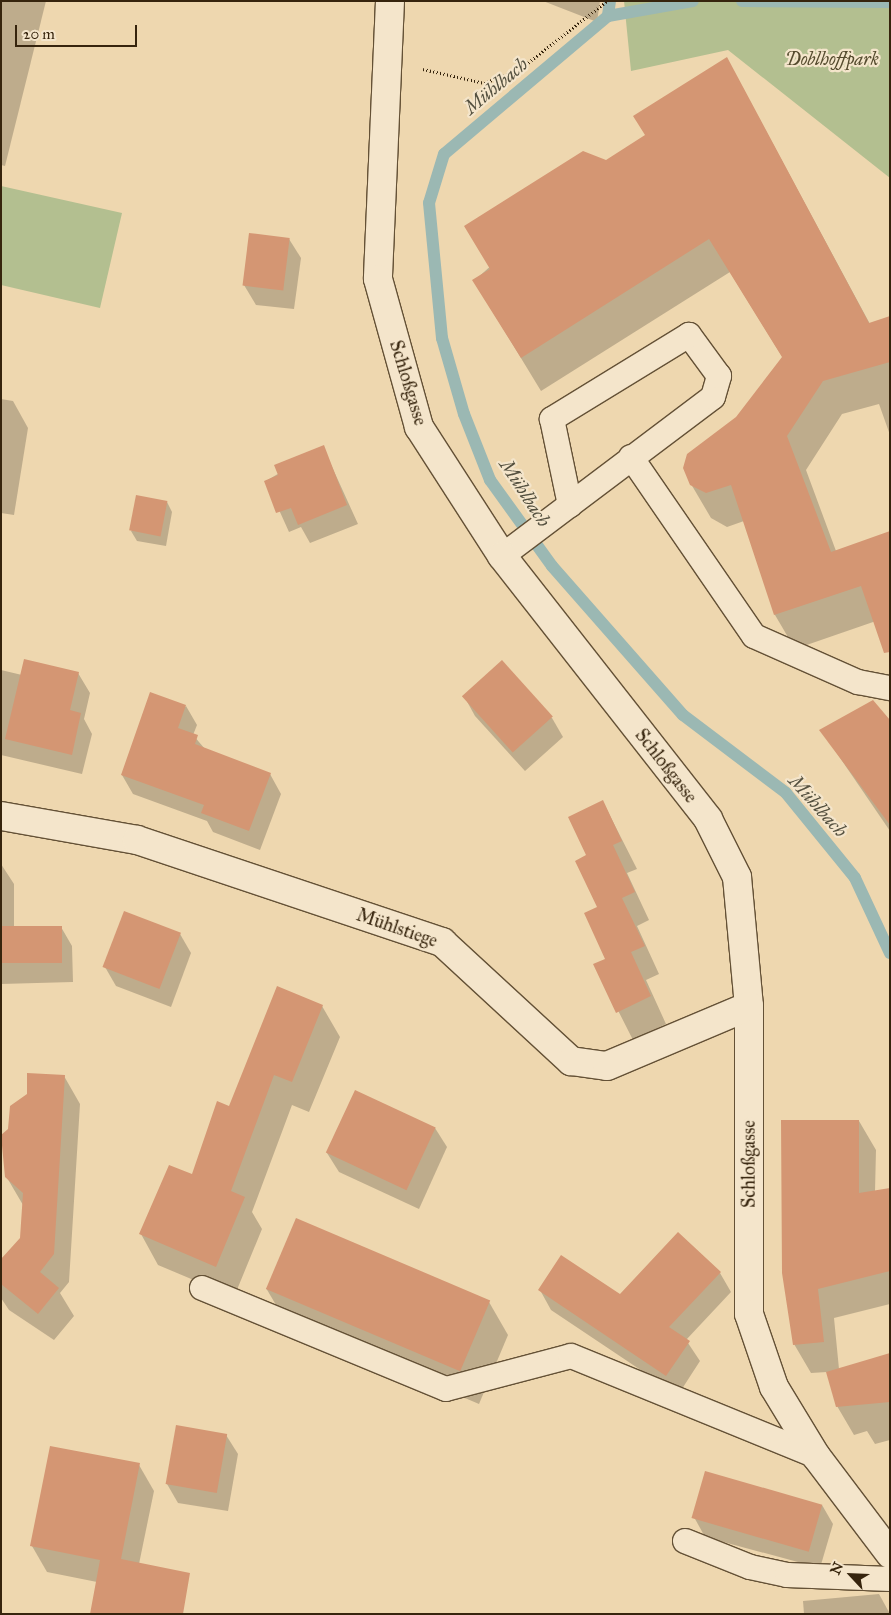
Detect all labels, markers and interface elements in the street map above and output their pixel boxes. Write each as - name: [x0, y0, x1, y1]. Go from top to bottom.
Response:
- scale bar: [18, 15, 140, 47]
- text: 20 m: [23, 25, 55, 43]
- park label: Doblhoffpark: [785, 48, 879, 70]
- water label: Mühlbach: [460, 53, 532, 119]
- street label: Schloßgasse: [385, 338, 431, 428]
- water label: Mühlbach: [495, 455, 555, 531]
- street label: Schloßgasse: [630, 725, 702, 807]
- water label: Mühlbach: [784, 770, 852, 842]
- street label: Mühlstiege: [354, 904, 440, 952]
- street label: Schloßgasse: [738, 1120, 760, 1208]
- north arrow: [826, 1550, 876, 1600]
- text: N: [827, 1559, 847, 1577]

